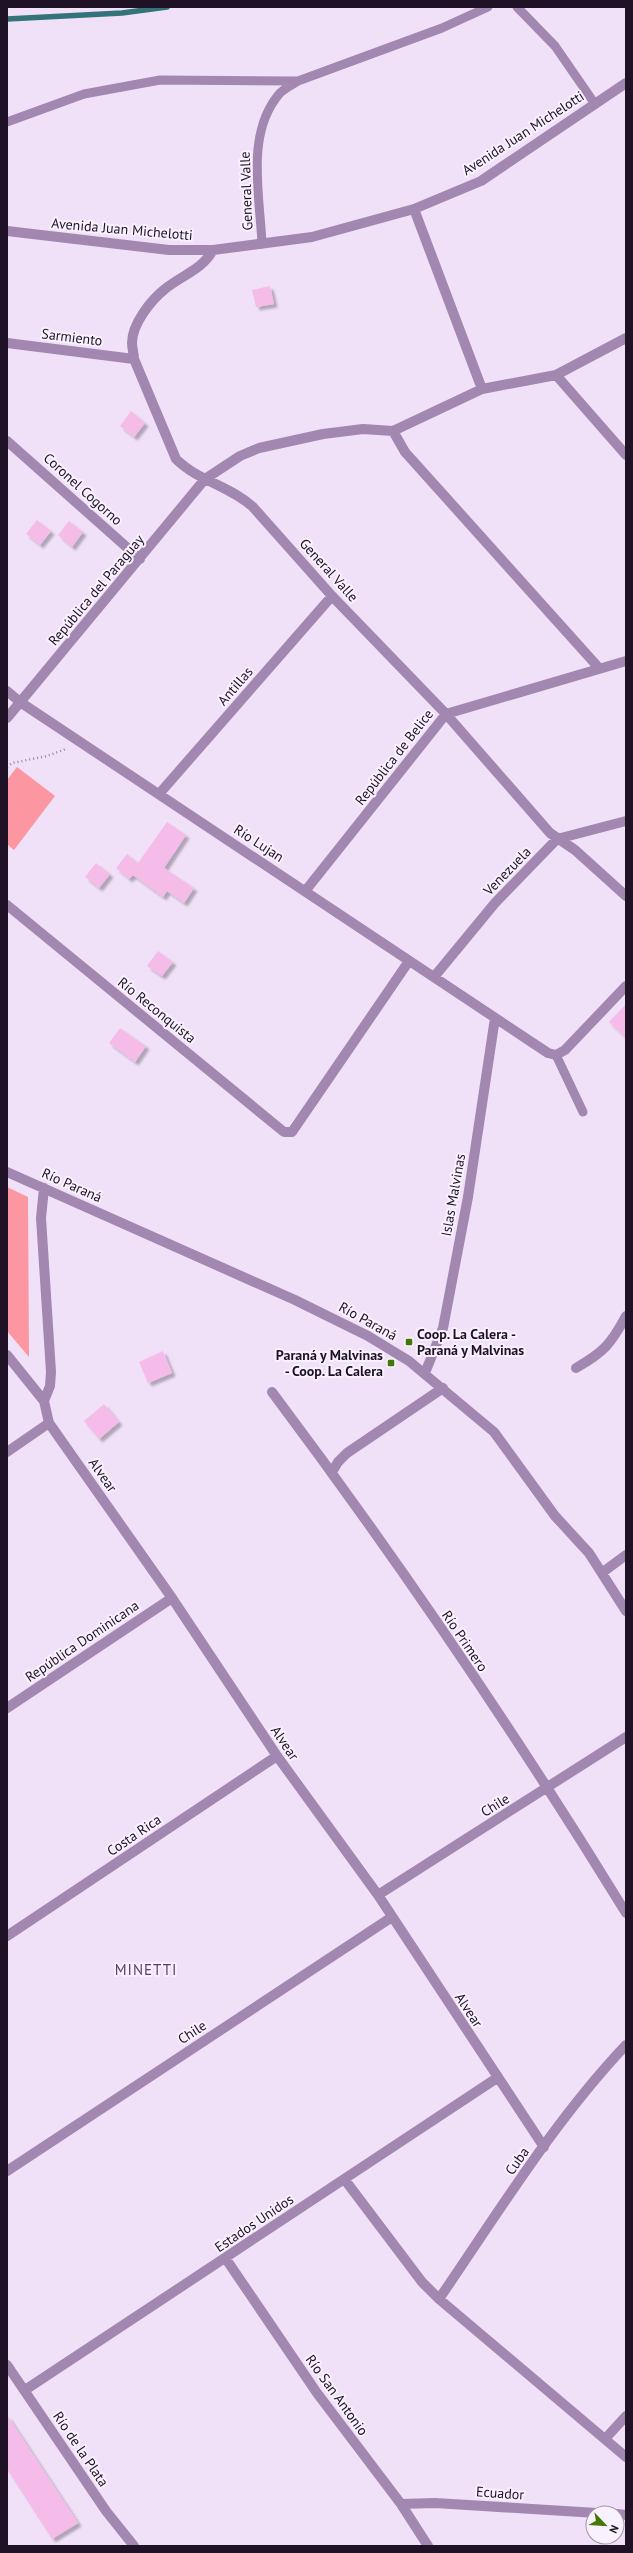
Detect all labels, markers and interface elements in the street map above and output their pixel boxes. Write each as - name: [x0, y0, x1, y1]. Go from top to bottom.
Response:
- street label: Avenida Juan Michelotti: [459, 87, 587, 179]
- street label: General Valle: [236, 151, 256, 231]
- street label: Avenida Juan Michelotti: [51, 214, 193, 244]
- street label: Sarmiento: [41, 324, 103, 350]
- street label: Coronel Cogorno: [40, 449, 126, 529]
- street label: República del Paraguay: [44, 531, 148, 649]
- street label: General Valle: [296, 535, 362, 605]
- street label: Antillas: [213, 663, 257, 709]
- street label: República de Belice: [351, 705, 437, 809]
- street label: Río Lujan: [231, 820, 287, 866]
- street label: Venezuela: [479, 843, 535, 900]
- street label: Río Reconquista: [114, 973, 200, 1047]
- street label: Islas Malvinas: [437, 1152, 469, 1238]
- street label: Río Paraná: [39, 1164, 105, 1206]
- street label: Río Paraná: [336, 1298, 400, 1344]
- place label: Coop. La Calera - Paraná y Malvinas: [417, 1325, 524, 1359]
- marker: Coop. La Calera - Paraná y Malvinas: [404, 1337, 414, 1347]
- place label: Paraná y Malvinas - Coop. La Calera: [276, 1346, 383, 1380]
- marker: Paraná y Malvinas - Coop. La Calera: [386, 1358, 396, 1368]
- street label: Alvear: [85, 1454, 121, 1496]
- street label: República Dominicana: [22, 1596, 142, 1686]
- street label: Río Primero: [438, 1607, 492, 1675]
- street label: Alvear: [267, 1722, 303, 1764]
- street label: Chile: [477, 1789, 513, 1821]
- street label: Costa Rica: [103, 1810, 165, 1860]
- district label: MINETTI: [115, 1960, 177, 1979]
- street label: Alvear: [451, 1989, 487, 2031]
- street label: Chile: [174, 2016, 210, 2048]
- street label: Cuba: [501, 2144, 533, 2178]
- street label: Estados Unidos: [211, 2190, 297, 2256]
- street label: Río San Antonio: [302, 2351, 372, 2439]
- street label: Río de la Plata: [49, 2408, 113, 2490]
- street label: Ecuador: [475, 2482, 525, 2504]
- north arrow: [585, 2505, 625, 2545]
- text: N: [606, 2523, 622, 2535]

